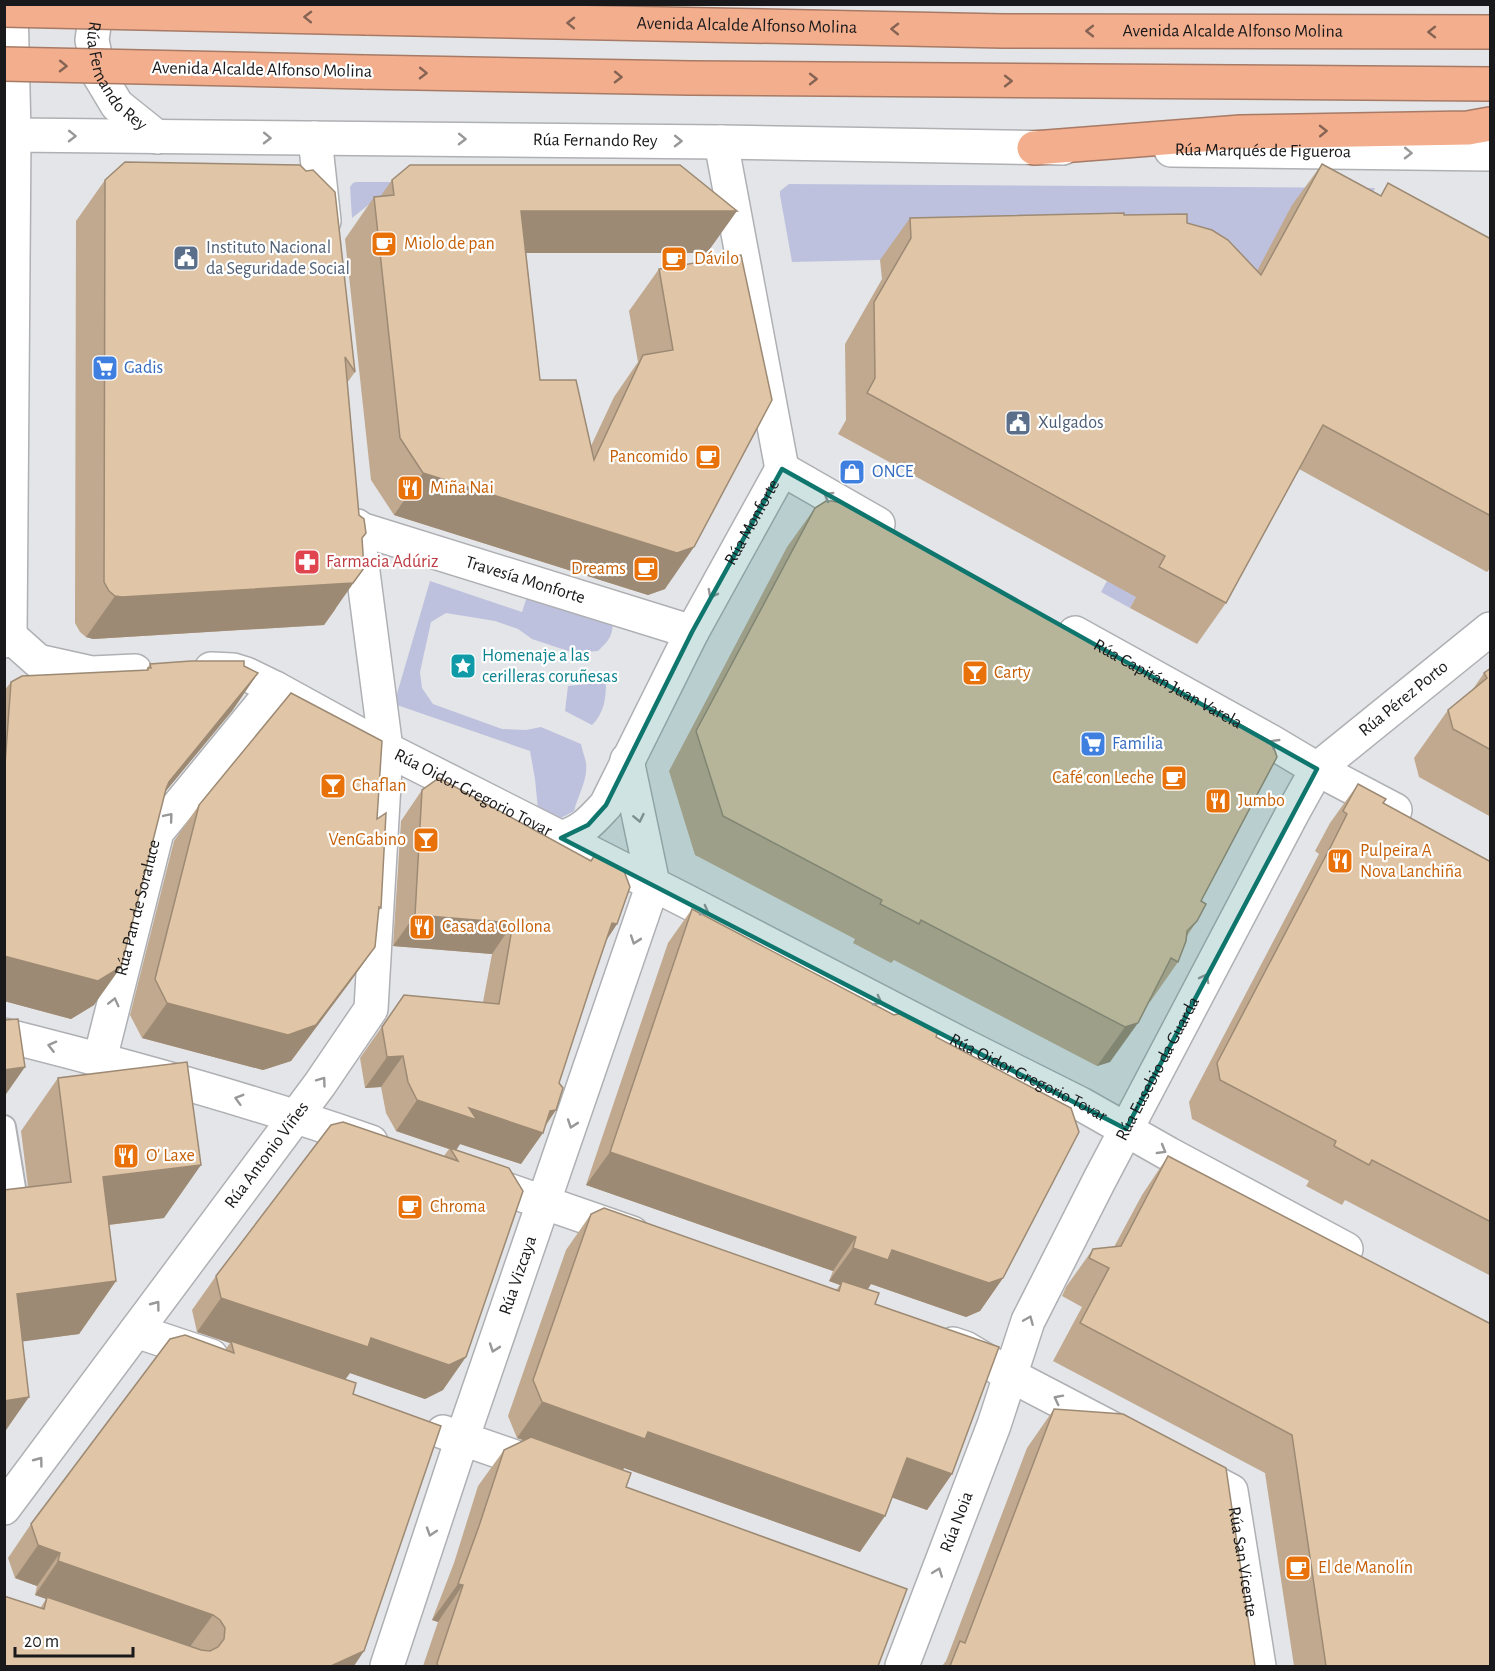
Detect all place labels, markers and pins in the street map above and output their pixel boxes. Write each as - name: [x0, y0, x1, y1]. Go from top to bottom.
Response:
- cafe icon: Miolo de pan: [369, 229, 399, 259]
- place label: Miolo de pan: [404, 235, 495, 253]
- place label: Instituto Nacional da Seguridade Social: [206, 239, 350, 278]
- public building icon: Instituto Nacional da Seguridade Social: [171, 243, 201, 273]
- cafe icon: Dávilo: [659, 244, 689, 274]
- place label: Dávilo: [694, 250, 739, 268]
- supermarket icon: Gadis: [90, 353, 120, 383]
- place label: Gadis: [124, 359, 163, 377]
- public building icon: Xulgados: [1003, 408, 1033, 438]
- place label: Xulgados: [1038, 414, 1104, 432]
- cafe icon: Pancomido: [693, 442, 723, 472]
- place label: Pancomido: [609, 448, 688, 466]
- shop icon: ONCE: [837, 457, 867, 487]
- place label: ONCE: [872, 463, 914, 481]
- restaurant icon: Miña Nai: [395, 473, 425, 503]
- place label: Miña Nai: [430, 479, 494, 497]
- pharmacy icon: Farmacia Adúriz: [292, 547, 322, 577]
- place label: Farmacia Adúriz: [326, 553, 439, 571]
- cafe icon: Dreams: [631, 554, 661, 584]
- place label: Dreams: [571, 560, 626, 578]
- place label: Homenaje a las cerilleras coruñesas: [482, 647, 618, 686]
- place icon: Homenaje a las cerilleras coruñesas: [448, 651, 478, 681]
- bar icon: Carty: [960, 658, 990, 688]
- place label: Carty: [994, 664, 1031, 682]
- supermarket icon: Familia: [1078, 729, 1108, 759]
- place label: Familia: [1112, 735, 1163, 753]
- cafe icon: Café con Leche: [1159, 763, 1189, 793]
- place label: Café con Leche: [1052, 769, 1154, 787]
- bar icon: Chaflan: [318, 771, 348, 801]
- place label: Chaflan: [352, 777, 407, 795]
- restaurant icon: Jumbo: [1203, 786, 1233, 816]
- place label: Jumbo: [1238, 792, 1285, 810]
- bar icon: VenGabino: [411, 825, 441, 855]
- place label: VenGabino: [328, 831, 406, 849]
- place label: Pulpeira A Nova Lanchiña: [1360, 842, 1462, 881]
- restaurant icon: Pulpeira A Nova Lanchiña: [1325, 846, 1355, 876]
- restaurant icon: Casa da Collona: [407, 912, 437, 942]
- place label: Casa da Collona: [442, 918, 551, 936]
- restaurant icon: O' Laxe: [111, 1141, 141, 1171]
- place label: O' Laxe: [146, 1147, 195, 1165]
- cafe icon: Chroma: [395, 1192, 425, 1222]
- place label: Chroma: [430, 1198, 486, 1216]
- cafe icon: El de Manolín: [1283, 1553, 1313, 1583]
- place label: El de Manolín: [1318, 1559, 1413, 1577]

